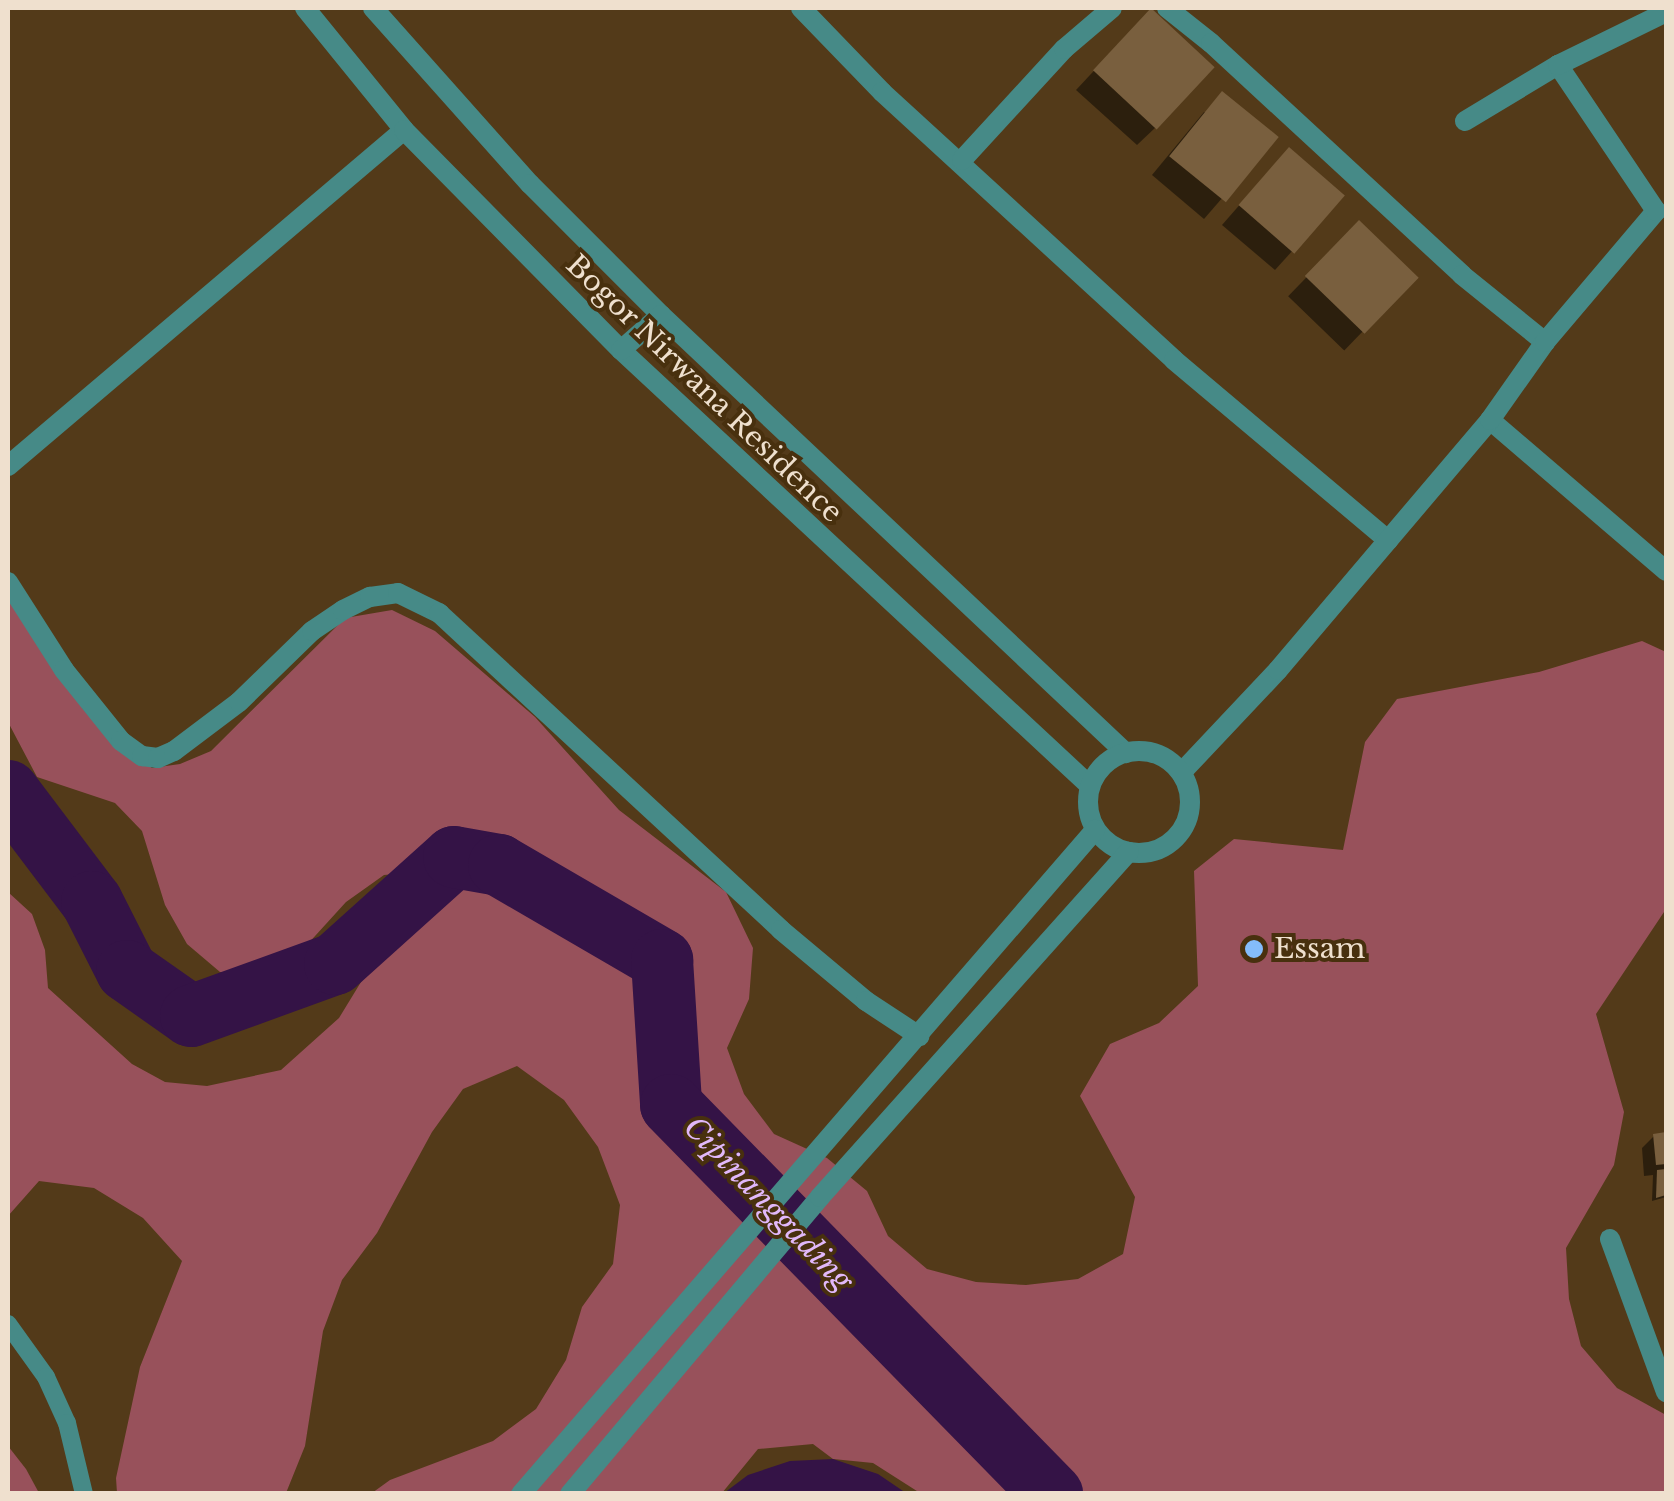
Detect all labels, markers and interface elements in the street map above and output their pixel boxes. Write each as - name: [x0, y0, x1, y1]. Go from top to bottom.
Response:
- street label: Bogor Nirwana Residence: [559, 248, 849, 530]
- place label: Essam: [1274, 932, 1365, 966]
- marker: Essam: [1243, 938, 1265, 960]
- water label: Cipinanggading: [676, 1110, 860, 1298]

